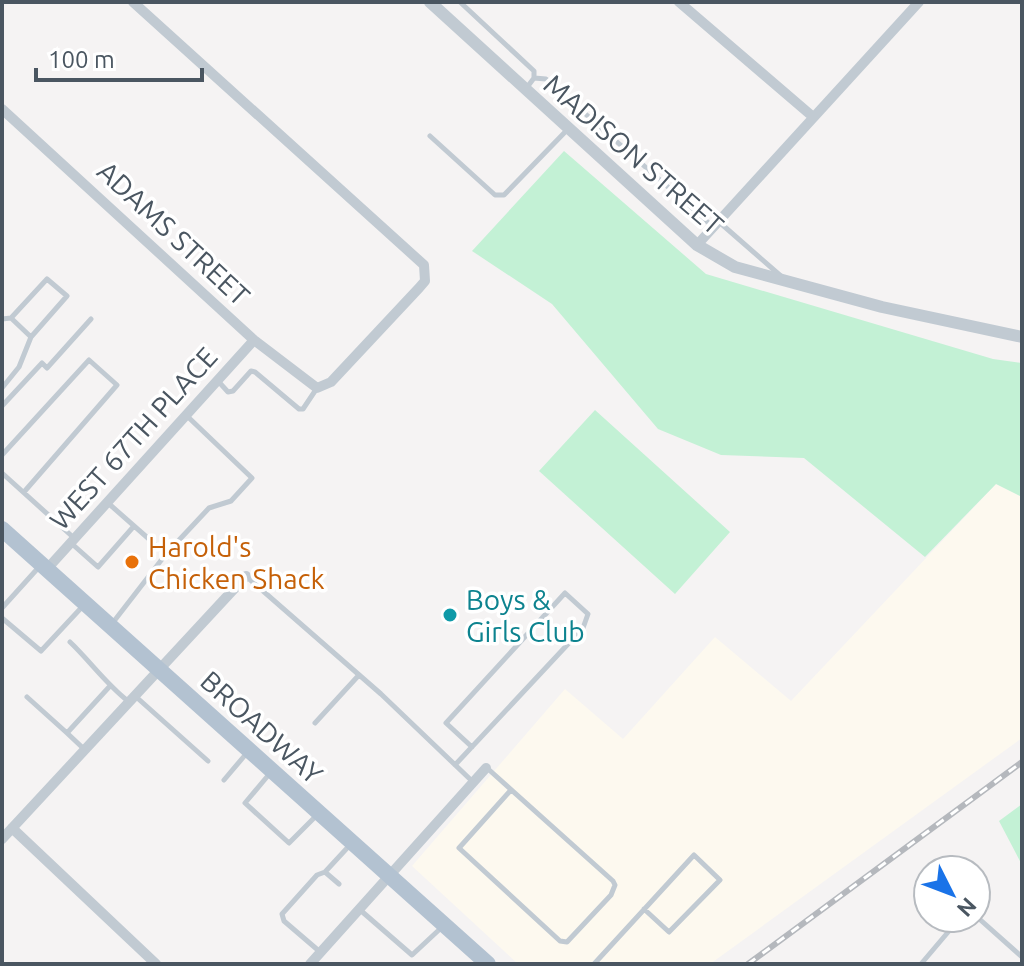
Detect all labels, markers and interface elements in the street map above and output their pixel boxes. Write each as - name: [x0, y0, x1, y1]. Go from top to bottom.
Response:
- scale bar: [36, 32, 202, 82]
- text: 100 m: [48, 46, 115, 73]
- street label: MADISON STREET: [538, 68, 730, 240]
- street label: ADAMS STREET: [92, 155, 257, 311]
- street label: WEST 67TH PLACE: [43, 341, 223, 535]
- place label: Harold's Chicken Shack: [148, 531, 325, 594]
- marker: Harold's Chicken Shack: [123, 553, 141, 571]
- place label: Boys & Girls Club: [466, 584, 585, 647]
- marker: Boys & Girls Club: [441, 606, 459, 624]
- street label: BROADWAY: [195, 665, 329, 789]
- north arrow: [912, 854, 992, 934]
- text: N: [952, 893, 982, 922]

